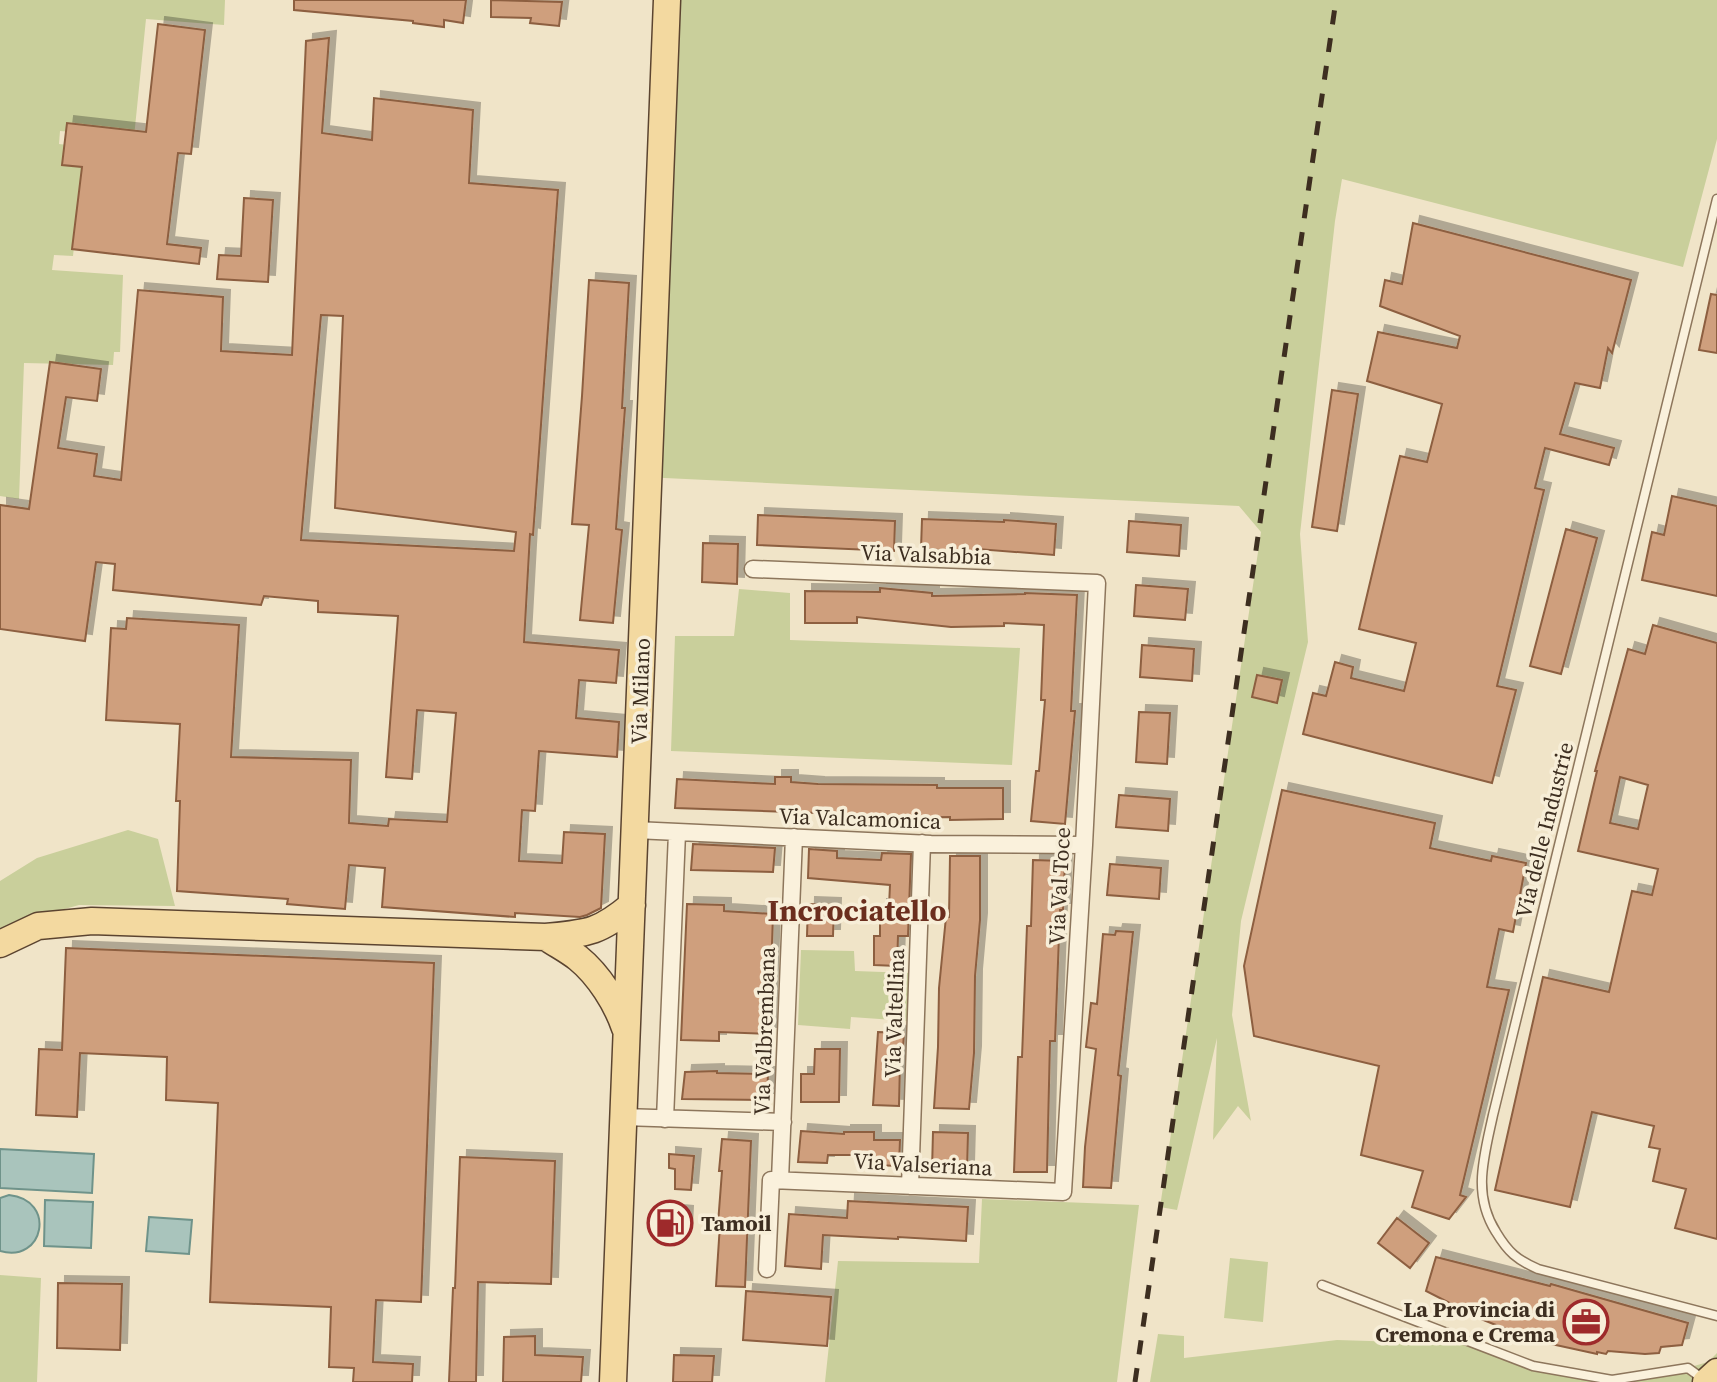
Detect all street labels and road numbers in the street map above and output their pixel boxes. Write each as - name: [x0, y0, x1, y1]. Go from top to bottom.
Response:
- street label: Via Valsabbia: [860, 537, 993, 571]
- street label: Via Milano: [623, 637, 657, 745]
- street label: Via delle Industrie: [1508, 739, 1580, 921]
- street label: Via Valcamonica: [778, 800, 943, 836]
- street label: Via Val Toce: [1041, 826, 1077, 946]
- street label: Via Valbrembana: [746, 946, 782, 1116]
- street label: Via Valtellina: [877, 947, 911, 1078]
- street label: Via Valseriana: [853, 1145, 994, 1183]

